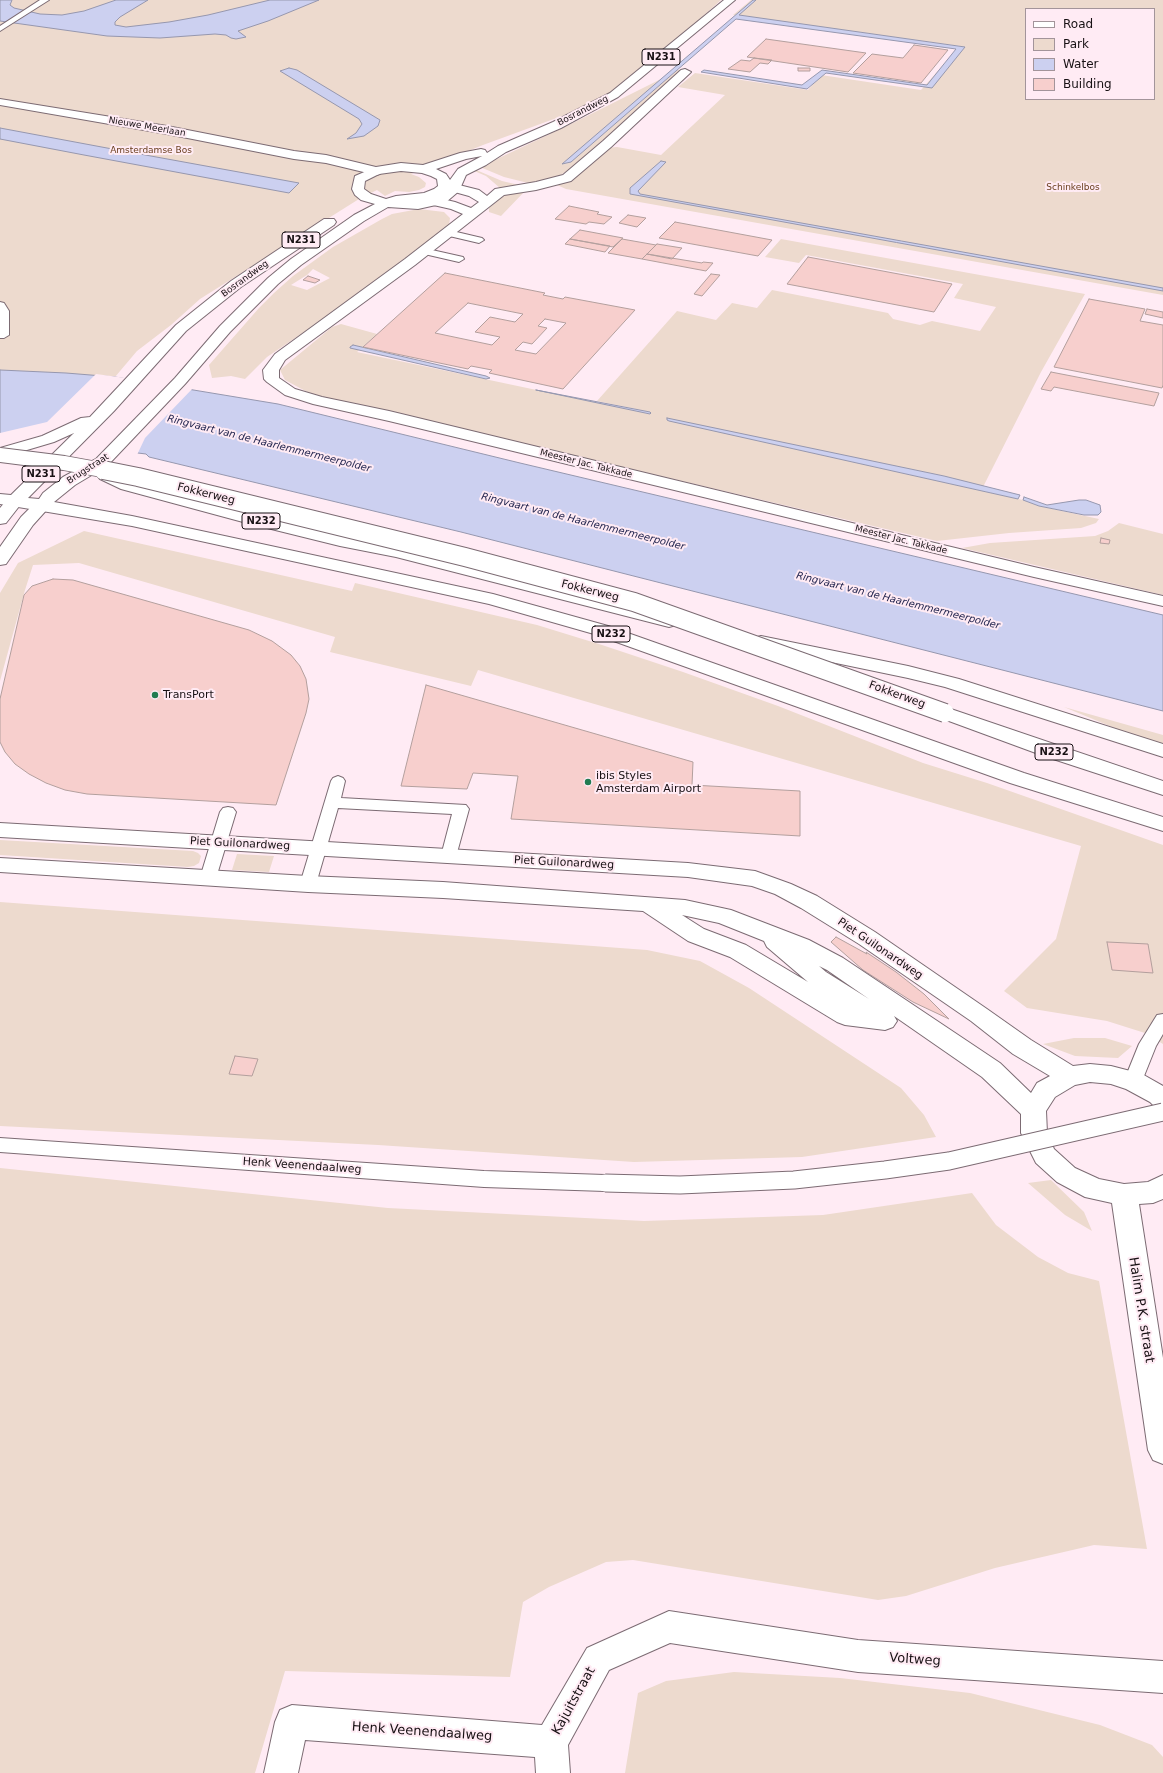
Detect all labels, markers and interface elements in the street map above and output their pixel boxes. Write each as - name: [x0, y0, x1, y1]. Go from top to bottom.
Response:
- legend: [1025, 8, 1155, 100]
- text: Road: [1063, 17, 1093, 31]
- text: Park: [1063, 37, 1089, 51]
- road number: N231: [642, 49, 680, 65]
- text: Water: [1063, 57, 1098, 71]
- text: Building: [1063, 77, 1112, 91]
- street label: Bosrandweg: [556, 94, 610, 128]
- street label: Nieuwe Meerlaan: [108, 115, 186, 139]
- park label: Amsterdamse Bos: [110, 146, 192, 156]
- park label: Schinkelbos: [1046, 183, 1100, 193]
- road number: N231: [282, 232, 320, 248]
- street label: Bosrandweg: [219, 258, 271, 300]
- water label: Ringvaart van de Haarlemmermeerpolder: [166, 413, 372, 475]
- street label: Meester Jac. Takkade: [539, 447, 633, 481]
- street label: Brugstraat: [65, 451, 111, 487]
- road number: N231: [22, 466, 60, 482]
- street label: Fokkerweg: [176, 480, 236, 508]
- water label: Ringvaart van de Haarlemmermeerpolder: [480, 491, 686, 553]
- road number: N232: [242, 513, 280, 529]
- street label: Meester Jac. Takkade: [854, 523, 948, 557]
- water label: Ringvaart van de Haarlemmermeerpolder: [795, 570, 1001, 632]
- street label: Fokkerweg: [560, 577, 620, 605]
- road number: N232: [592, 626, 630, 642]
- street label: Fokkerweg: [867, 679, 927, 711]
- place label: TransPort: [163, 688, 214, 702]
- marker: TransPort: [150, 690, 160, 700]
- road number: N232: [1035, 744, 1073, 760]
- place label: ibis Styles Amsterdam Airport: [596, 769, 701, 795]
- marker: ibis Styles Amsterdam Airport: [583, 777, 593, 787]
- street label: Piet Guilonardweg: [190, 835, 290, 853]
- street label: Piet Guilonardweg: [514, 854, 614, 872]
- street label: Piet Guilonardweg: [835, 916, 925, 982]
- street label: Henk Veenendaalweg: [242, 1155, 362, 1177]
- street label: Halim P.K. straat: [1125, 1256, 1157, 1364]
- street label: Voltweg: [889, 1650, 941, 1670]
- street label: Kajuitstraat: [549, 1664, 599, 1738]
- street label: Henk Veenendaalweg: [351, 1719, 493, 1745]

